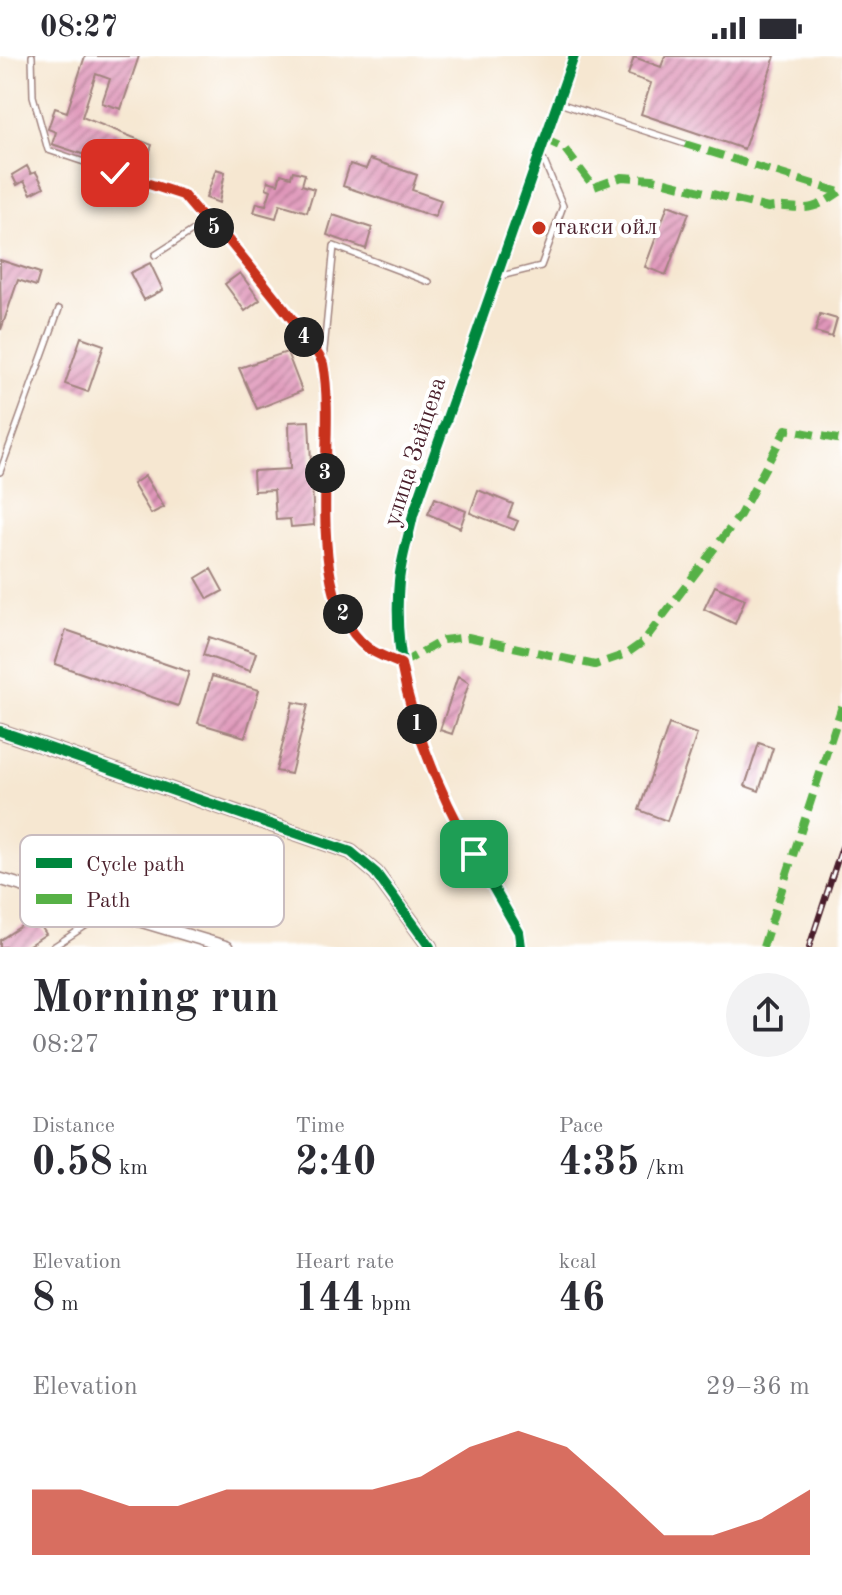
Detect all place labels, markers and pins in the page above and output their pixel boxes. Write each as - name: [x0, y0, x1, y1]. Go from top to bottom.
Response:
- pin: [81, 139, 149, 207]
- pin: 5: [194, 208, 234, 248]
- place label: такси ойл: [555, 216, 657, 240]
- marker: такси ойл: [530, 219, 548, 237]
- pin: 4: [284, 317, 324, 357]
- pin: 3: [305, 453, 345, 493]
- pin: 2: [323, 594, 363, 634]
- pin: 1: [397, 704, 437, 744]
- pin: [440, 820, 508, 888]

